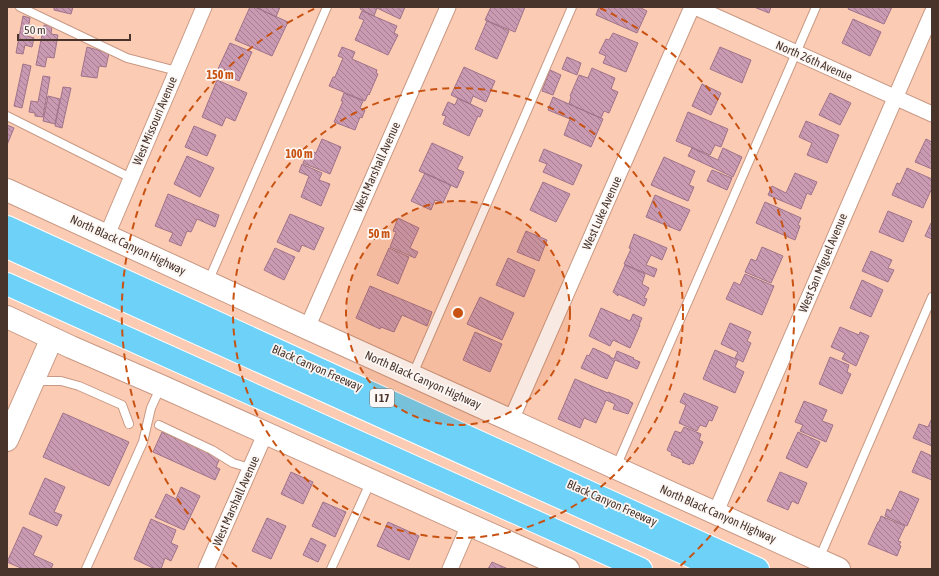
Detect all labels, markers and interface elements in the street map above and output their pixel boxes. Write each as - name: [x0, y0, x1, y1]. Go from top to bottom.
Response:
- scale bar: [18, 16, 130, 42]
- text: 50 m: [24, 23, 46, 37]
- street label: North 26th Avenue: [773, 38, 855, 84]
- text: 150 m: [206, 68, 234, 82]
- street label: West Missouri Avenue: [130, 75, 180, 167]
- street label: West Marshall Avenue: [351, 120, 403, 214]
- text: 100 m: [285, 147, 313, 161]
- street label: West Luke Avenue: [580, 174, 624, 252]
- street label: West San Miguel Avenue: [796, 211, 850, 315]
- street label: North Black Canyon Highway: [68, 212, 188, 278]
- text: 50 m: [368, 227, 390, 241]
- centre of rings: [451, 306, 465, 320]
- street label: Black Canyon Freeway: [270, 342, 364, 394]
- street label: North Black Canyon Highway: [363, 348, 483, 412]
- road number: I 17: [370, 389, 394, 407]
- street label: West Marshall Avenue: [210, 454, 262, 548]
- street label: Black Canyon Freeway: [565, 477, 659, 529]
- street label: North Black Canyon Highway: [658, 482, 778, 546]

